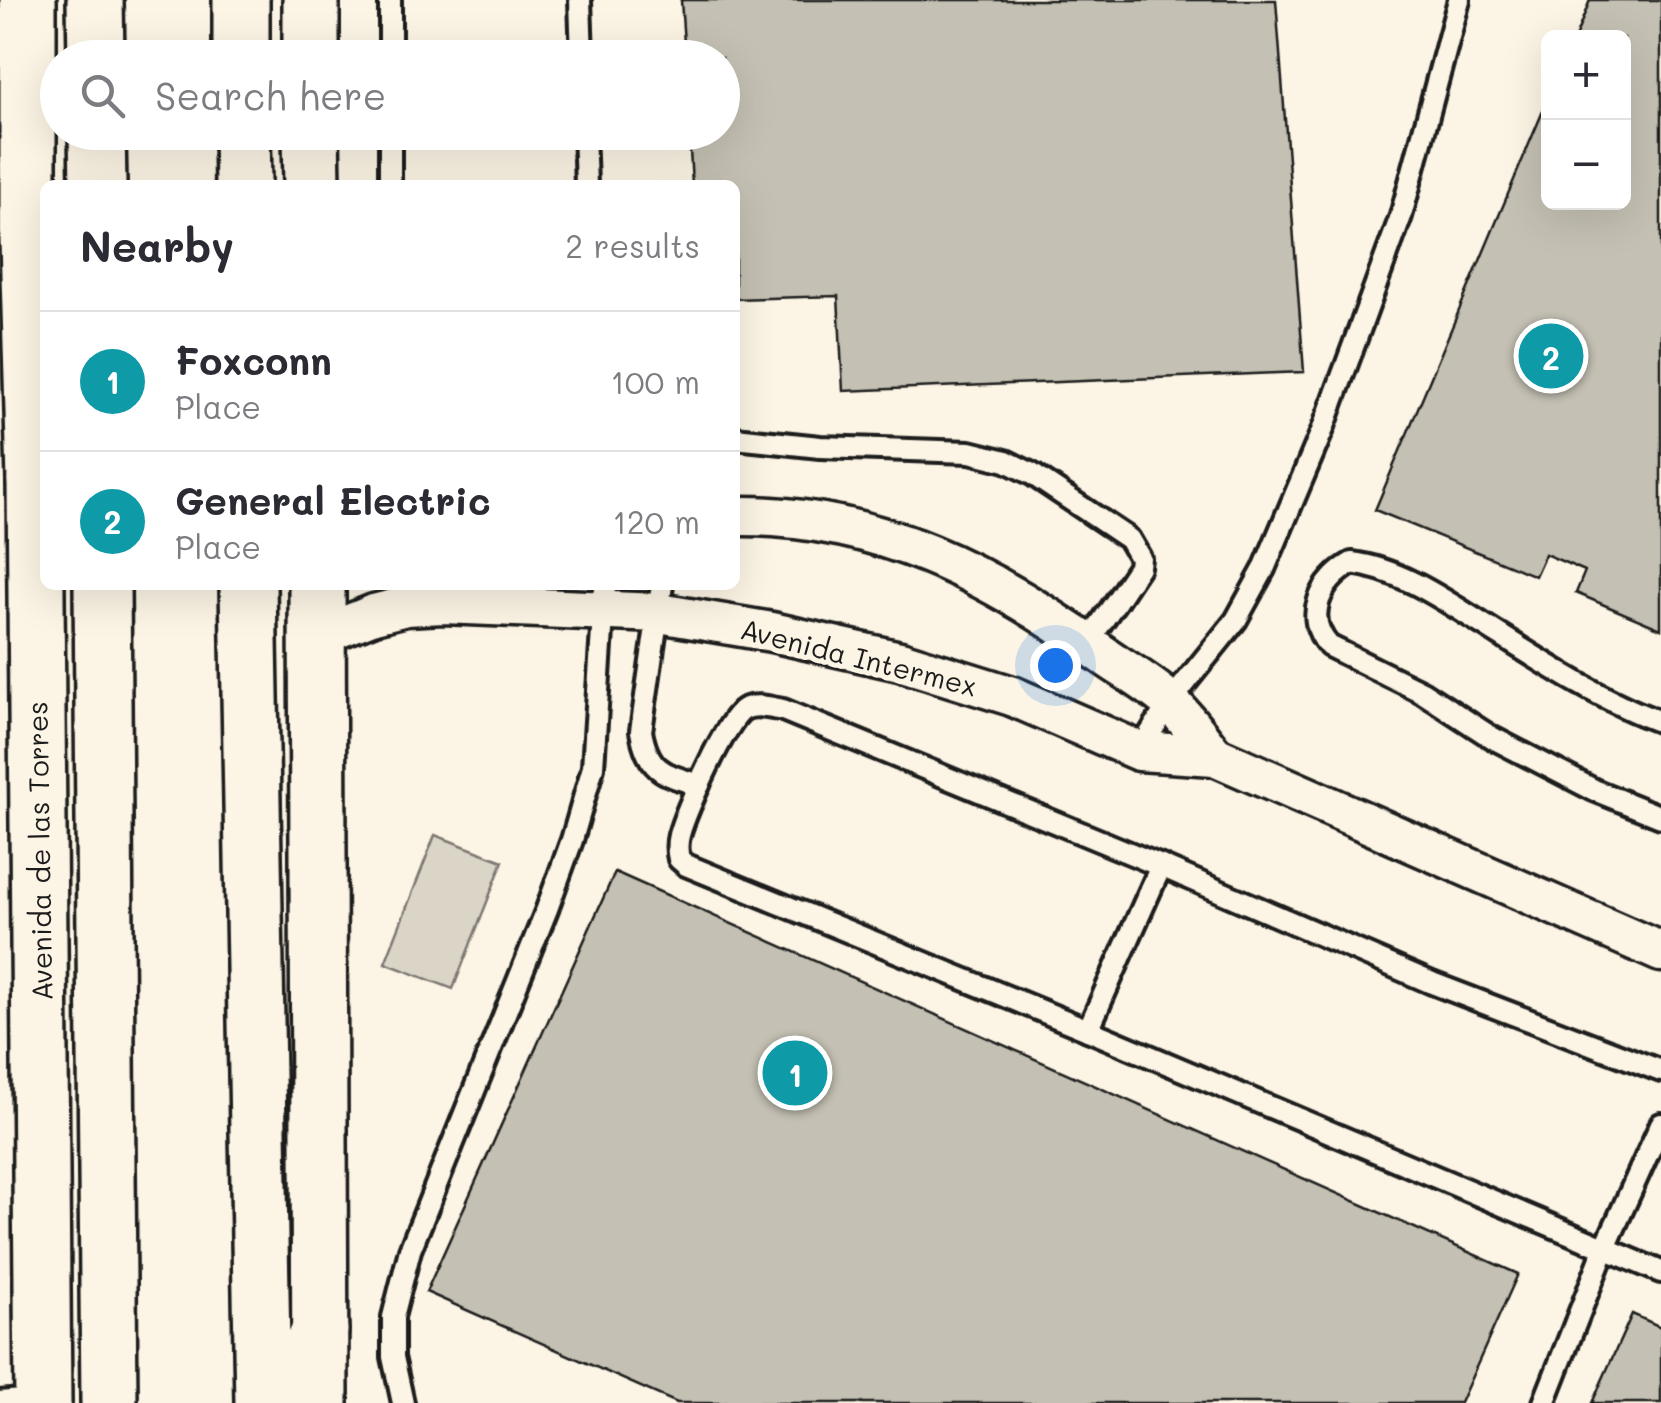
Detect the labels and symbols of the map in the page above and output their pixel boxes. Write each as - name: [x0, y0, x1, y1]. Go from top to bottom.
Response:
- pin: 2: [1518, 318, 1584, 394]
- street label: Avenida Intermex: [737, 610, 981, 704]
- your location: [1030, 640, 1081, 691]
- street label: Avenida de las Torres: [18, 701, 60, 1001]
- pin: 1: [762, 1036, 828, 1110]

